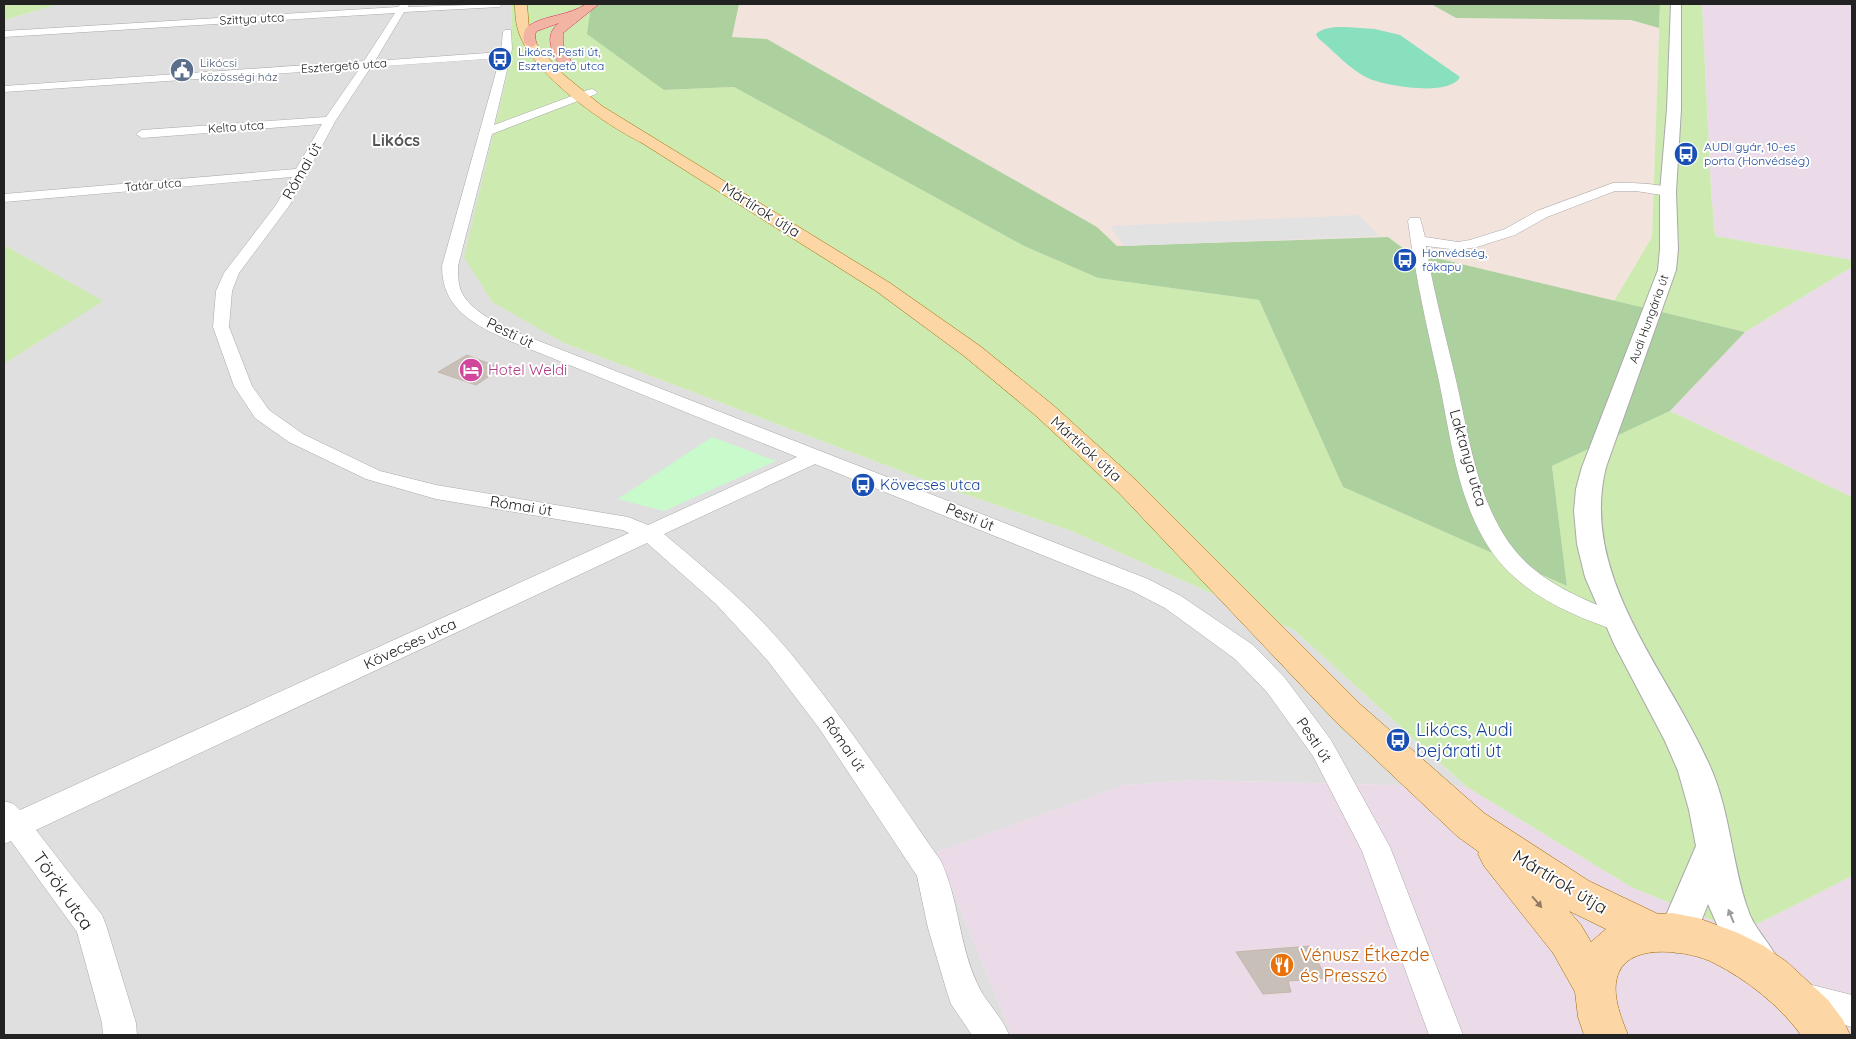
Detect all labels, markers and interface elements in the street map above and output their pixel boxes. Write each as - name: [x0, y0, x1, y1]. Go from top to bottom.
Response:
- street label: Szittya utca: [219, 9, 285, 28]
- place label: Likócs, Pesti út, Esztergető utca: [518, 44, 604, 73]
- bus stop icon: Likócs, Pesti út, Esztergető utca: [487, 46, 513, 72]
- place label: Likócsi közösségi ház: [200, 55, 278, 84]
- street label: Esztergető utca: [300, 55, 388, 76]
- public building icon: Likócsi közösségi ház: [169, 57, 195, 83]
- street label: Kelta utca: [207, 117, 265, 136]
- district label: Likócs: [372, 130, 420, 150]
- street label: Római út: [278, 139, 325, 203]
- place label: AUDI gyár, 10-es porta (Honvédség): [1704, 139, 1810, 168]
- bus stop icon: AUDI gyár, 10-es porta (Honvédség): [1673, 141, 1699, 167]
- street label: Tatár utca: [124, 175, 182, 194]
- street label: Mártírok útja: [719, 178, 804, 241]
- place label: Honvédség, főkapu: [1422, 245, 1487, 274]
- bus stop icon: Honvédség, főkapu: [1392, 247, 1418, 273]
- street label: Audi Hungária út: [1626, 272, 1672, 365]
- street label: Pesti út: [483, 313, 537, 352]
- hotel icon: Hotel Weldi: [458, 357, 484, 383]
- place label: Hotel Weldi: [488, 360, 567, 379]
- street label: Laktanya utca: [1446, 407, 1491, 509]
- street label: Mártírok útja: [1047, 412, 1126, 485]
- bus stop icon: Kövecses utca: [850, 472, 876, 498]
- place label: Kövecses utca: [880, 475, 980, 494]
- street label: Római út: [489, 491, 554, 520]
- street label: Pesti út: [943, 498, 997, 535]
- street label: Kövecses utca: [360, 614, 459, 673]
- street label: Római út: [819, 713, 870, 775]
- street label: Pesti út: [1292, 714, 1336, 766]
- place label: Likócs, Audi bejárati út: [1416, 718, 1513, 762]
- bus stop icon: Likócs, Audi bejárati út: [1385, 727, 1411, 753]
- street label: Mártírok útja: [1509, 844, 1612, 919]
- street label: Török utca: [28, 847, 99, 934]
- one-way arrow: [1532, 895, 1543, 908]
- one-way arrow: [1727, 908, 1735, 923]
- place label: Vénusz Étkezde és Presszó: [1300, 943, 1430, 987]
- restaurant icon: Vénusz Étkezde és Presszó: [1269, 952, 1295, 978]

